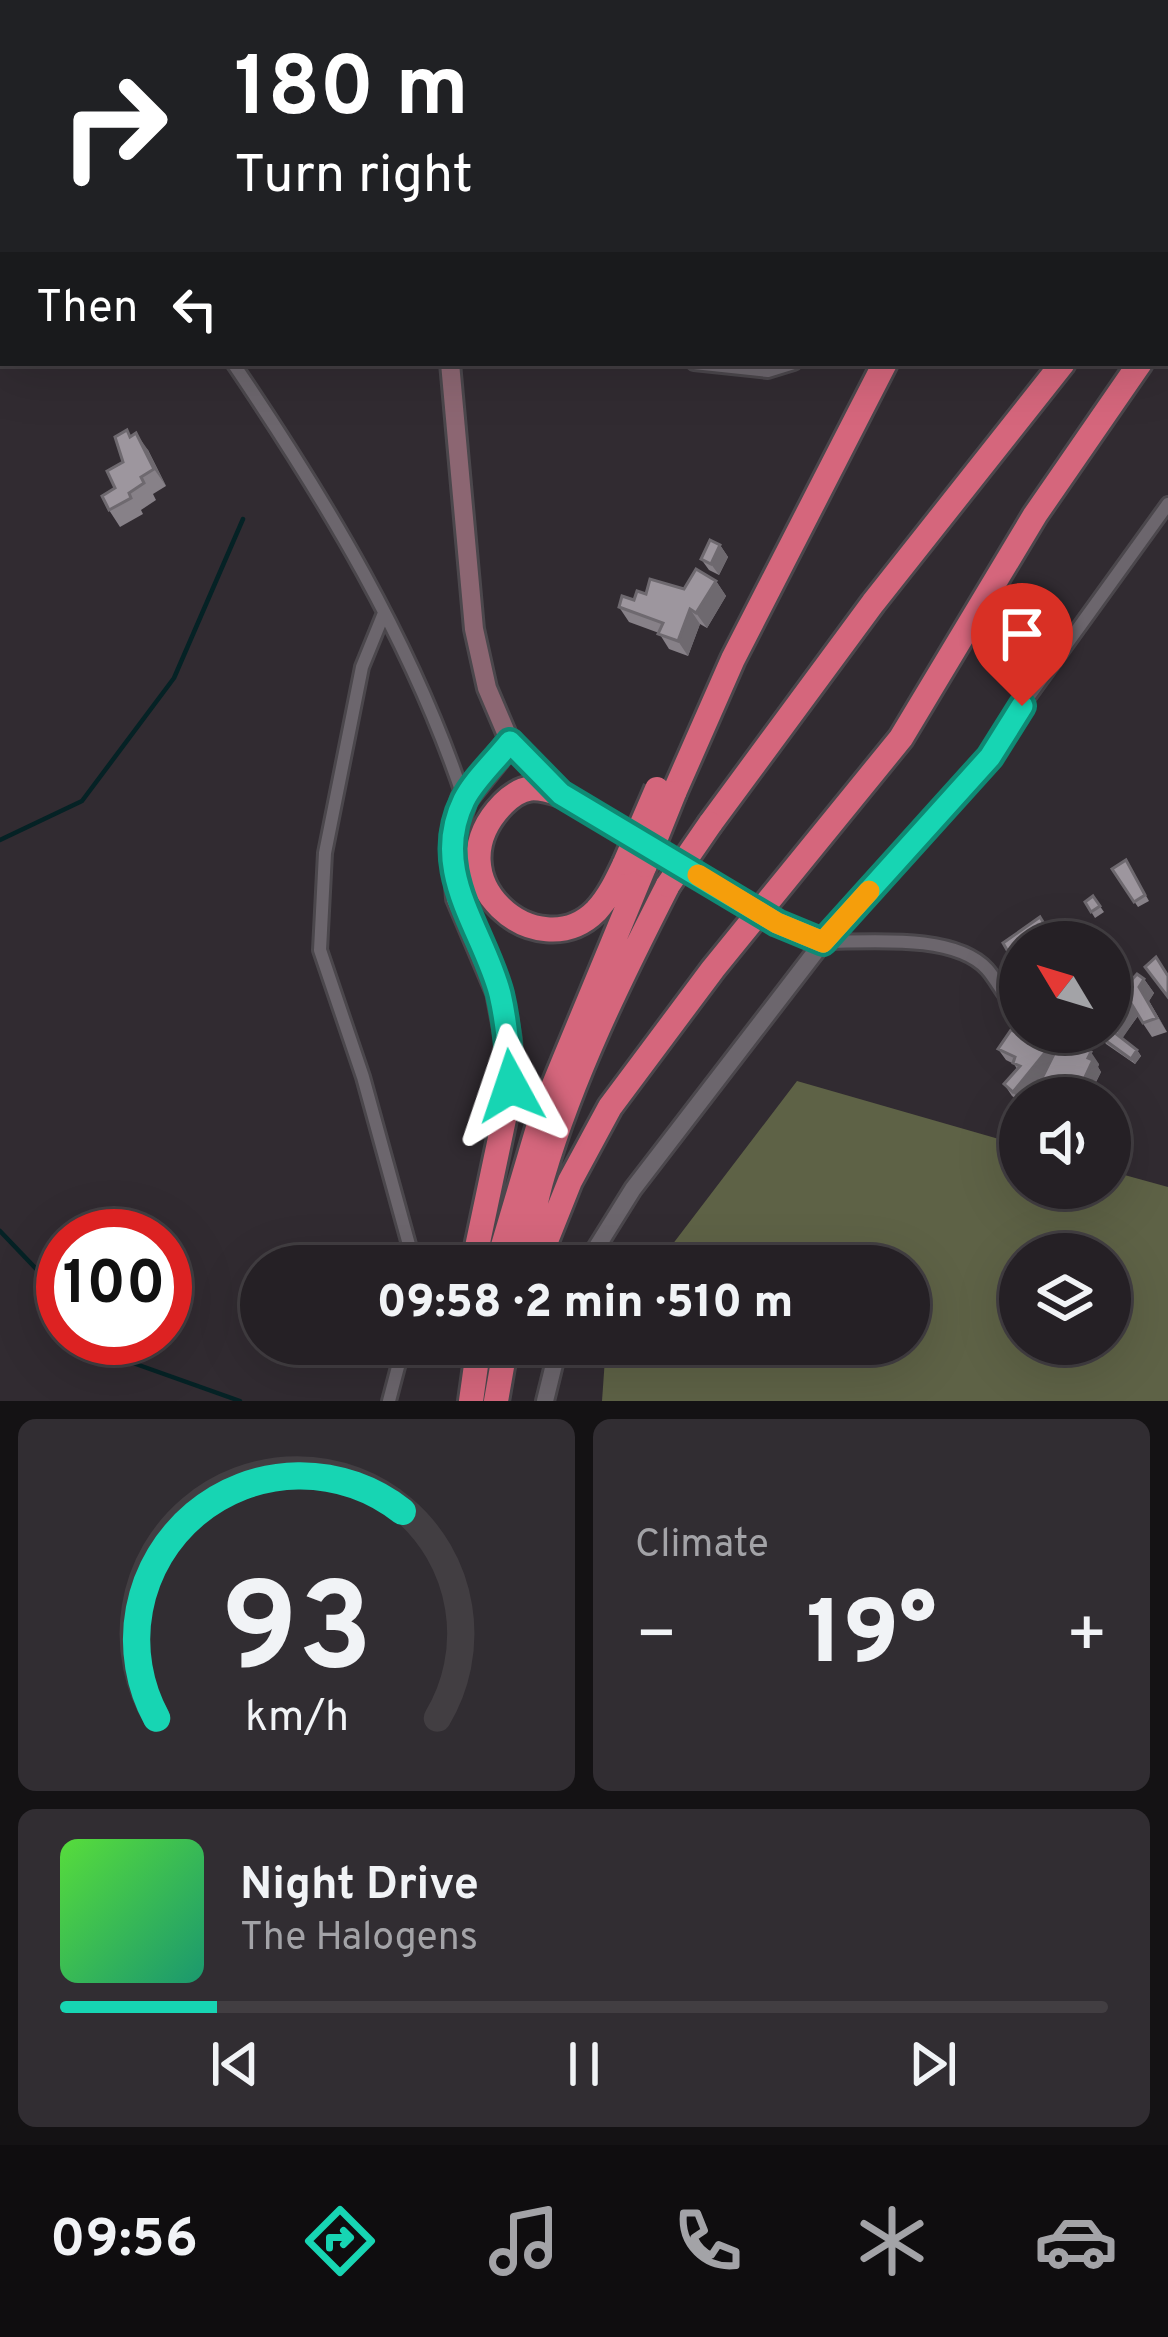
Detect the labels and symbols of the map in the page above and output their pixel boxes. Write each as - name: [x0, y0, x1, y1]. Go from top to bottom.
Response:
- pin: [971, 583, 1073, 706]
- north arrow: [999, 921, 1131, 1053]
- position arrow: [448, 1023, 574, 1149]
- speed limit sign: 100: [36, 1209, 192, 1365]

